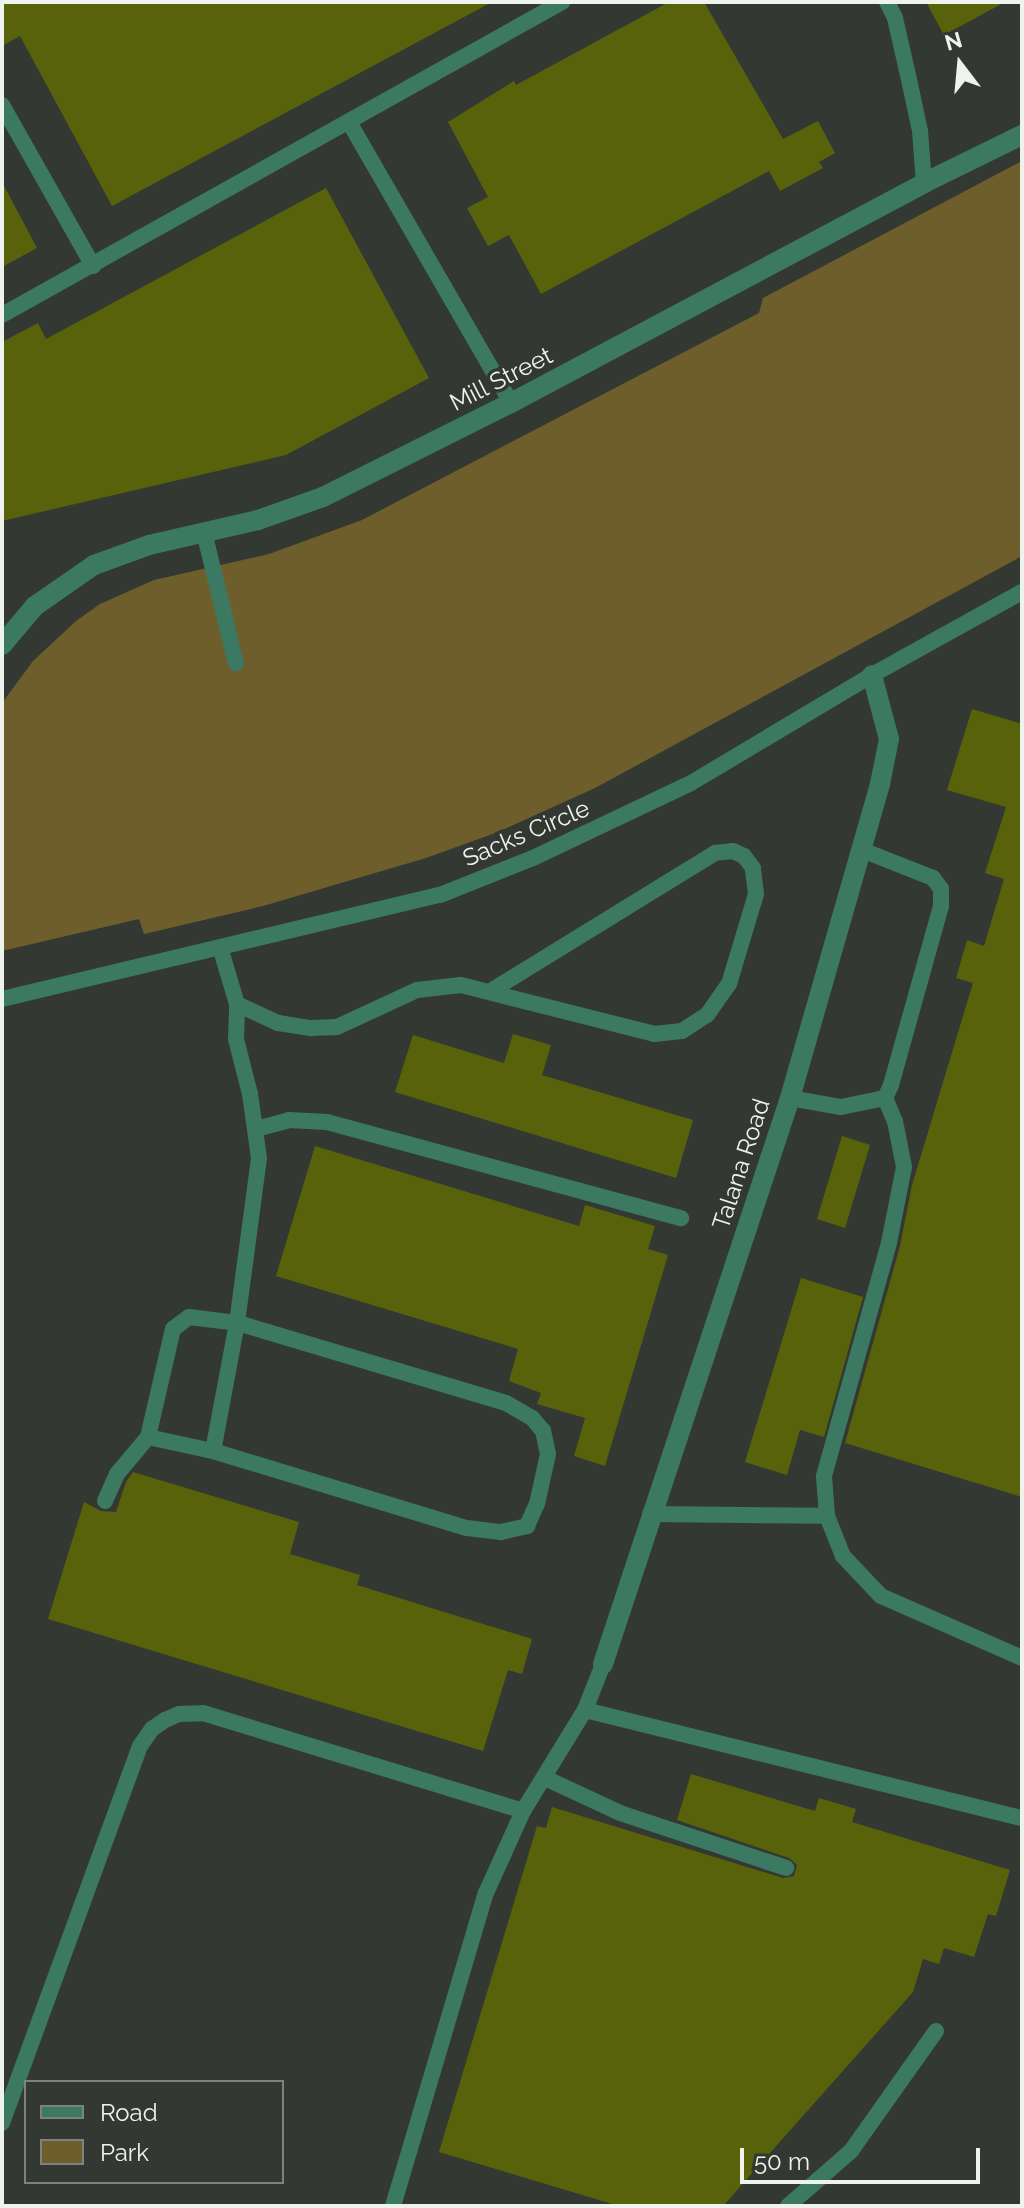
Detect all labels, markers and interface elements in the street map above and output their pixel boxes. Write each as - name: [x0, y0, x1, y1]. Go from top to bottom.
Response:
- north arrow: [920, 24, 1000, 104]
- text: N: [942, 26, 965, 56]
- street label: Mill Street: [445, 341, 557, 417]
- street label: Sacks Circle: [458, 793, 594, 873]
- street label: Talana Road: [706, 1095, 776, 1233]
- legend: [24, 2080, 284, 2184]
- text: Road: [100, 2098, 158, 2127]
- scale bar: [744, 2132, 984, 2182]
- text: Park: [100, 2138, 149, 2167]
- text: 50 m: [754, 2147, 810, 2176]

